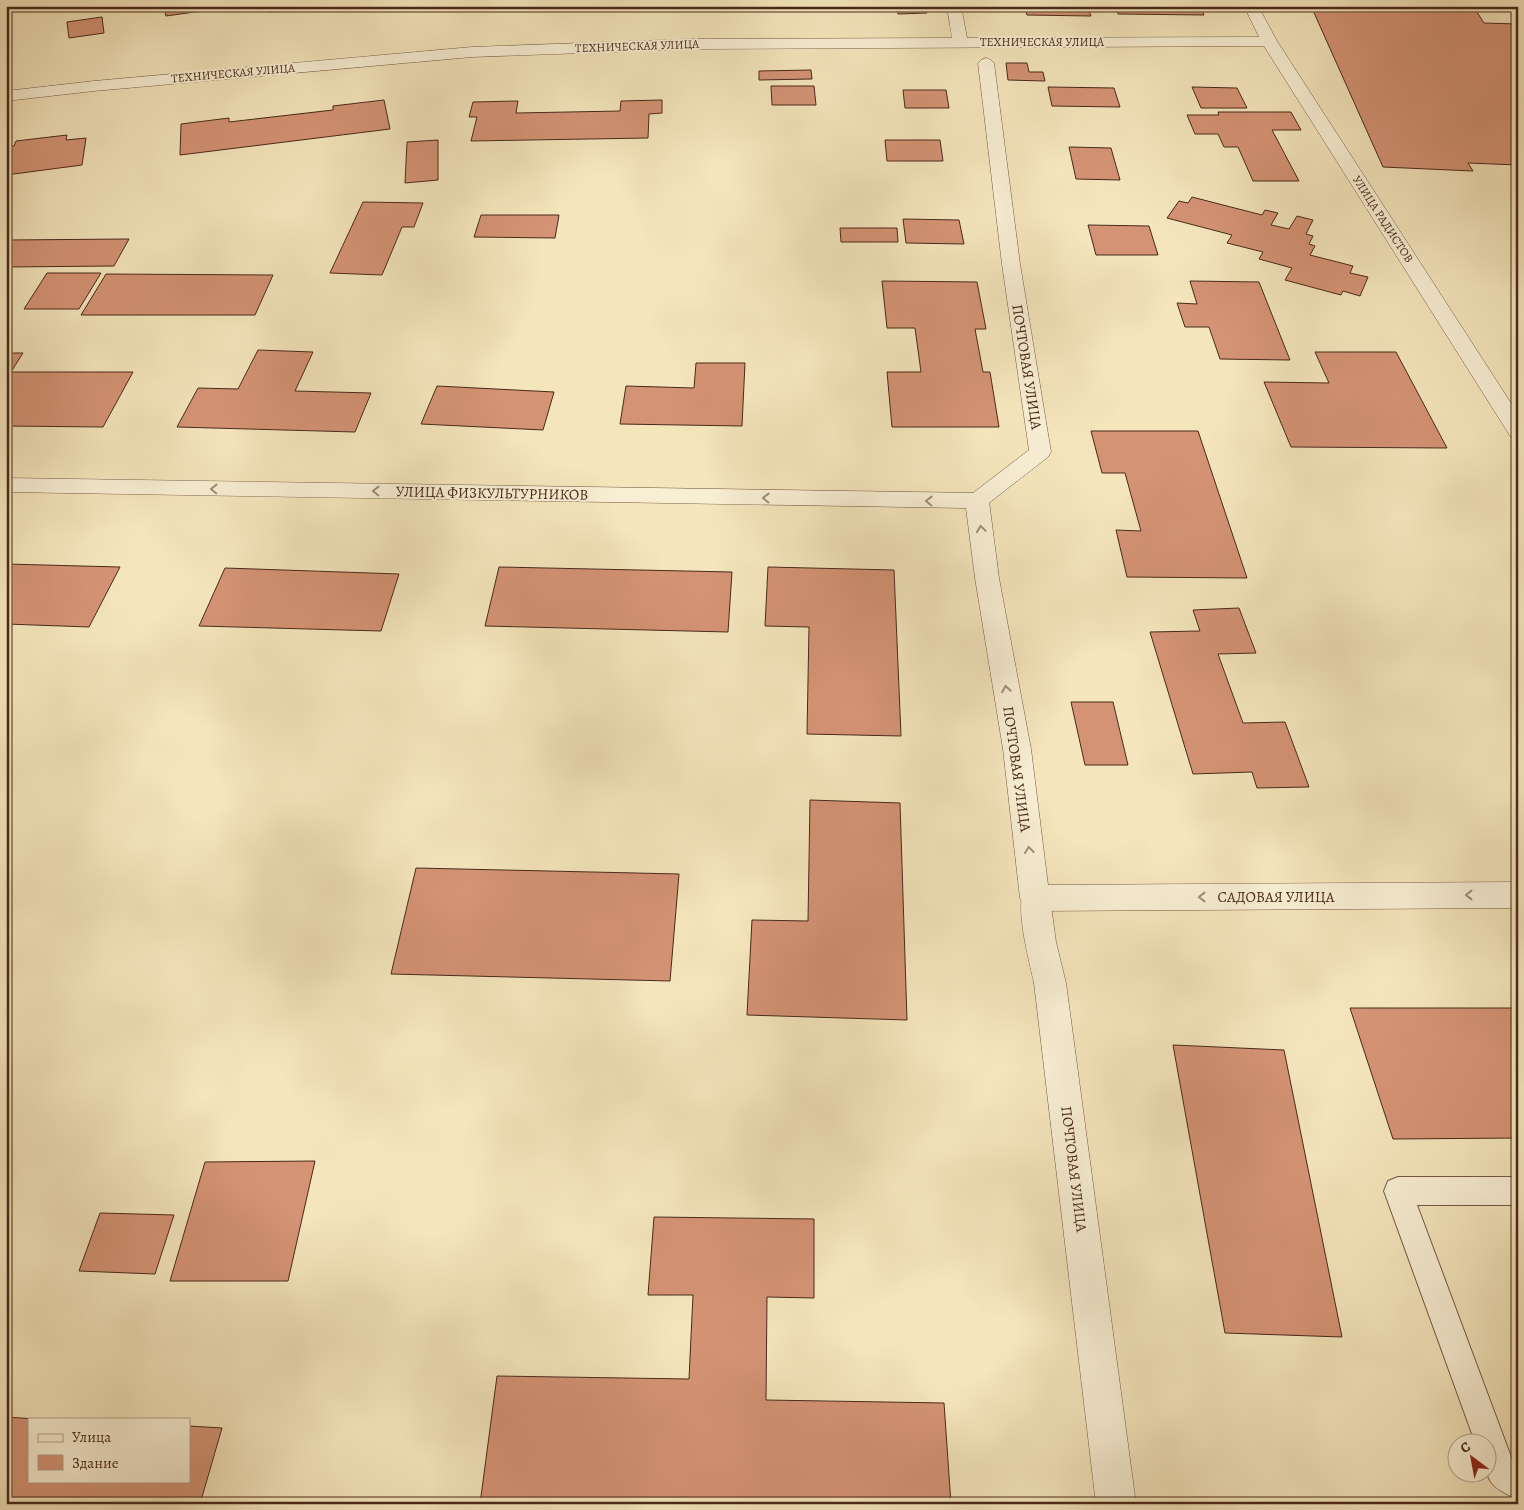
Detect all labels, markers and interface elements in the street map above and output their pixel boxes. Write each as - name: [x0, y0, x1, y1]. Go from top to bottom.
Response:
- street label: ТЕХНИЧЕСКАЯ УЛИЦА: [980, 34, 1105, 50]
- street label: ТЕХНИЧЕСКАЯ УЛИЦА: [575, 36, 700, 56]
- street label: ТЕХНИЧЕСКАЯ УЛИЦА: [170, 60, 297, 86]
- street label: УЛИЦА РАДИСТОВ: [1349, 172, 1417, 266]
- street label: ПОЧТОВАЯ УЛИЦА: [1007, 303, 1047, 431]
- street label: УЛИЦА ФИЗКУЛЬТУРНИКОВ: [396, 481, 588, 505]
- one-way arrow: [209, 483, 217, 494]
- one-way arrow: [372, 486, 380, 497]
- one-way arrow: [762, 493, 770, 503]
- one-way arrow: [924, 496, 932, 506]
- one-way arrow: [976, 524, 987, 532]
- one-way arrow: [1001, 685, 1011, 694]
- street label: ПОЧТОВАЯ УЛИЦА: [998, 705, 1036, 833]
- one-way arrow: [1024, 846, 1035, 854]
- street label: САДОВАЯ УЛИЦА: [1218, 887, 1335, 907]
- one-way arrow: [1465, 890, 1472, 900]
- one-way arrow: [1197, 892, 1205, 902]
- street label: ПОЧТОВАЯ УЛИЦА: [1056, 1105, 1092, 1233]
- legend: [28, 1418, 190, 1482]
- text: Улица: [72, 1427, 111, 1447]
- north arrow: [1446, 1432, 1496, 1482]
- text: С: [1457, 1437, 1474, 1458]
- text: Здание: [72, 1453, 119, 1473]

